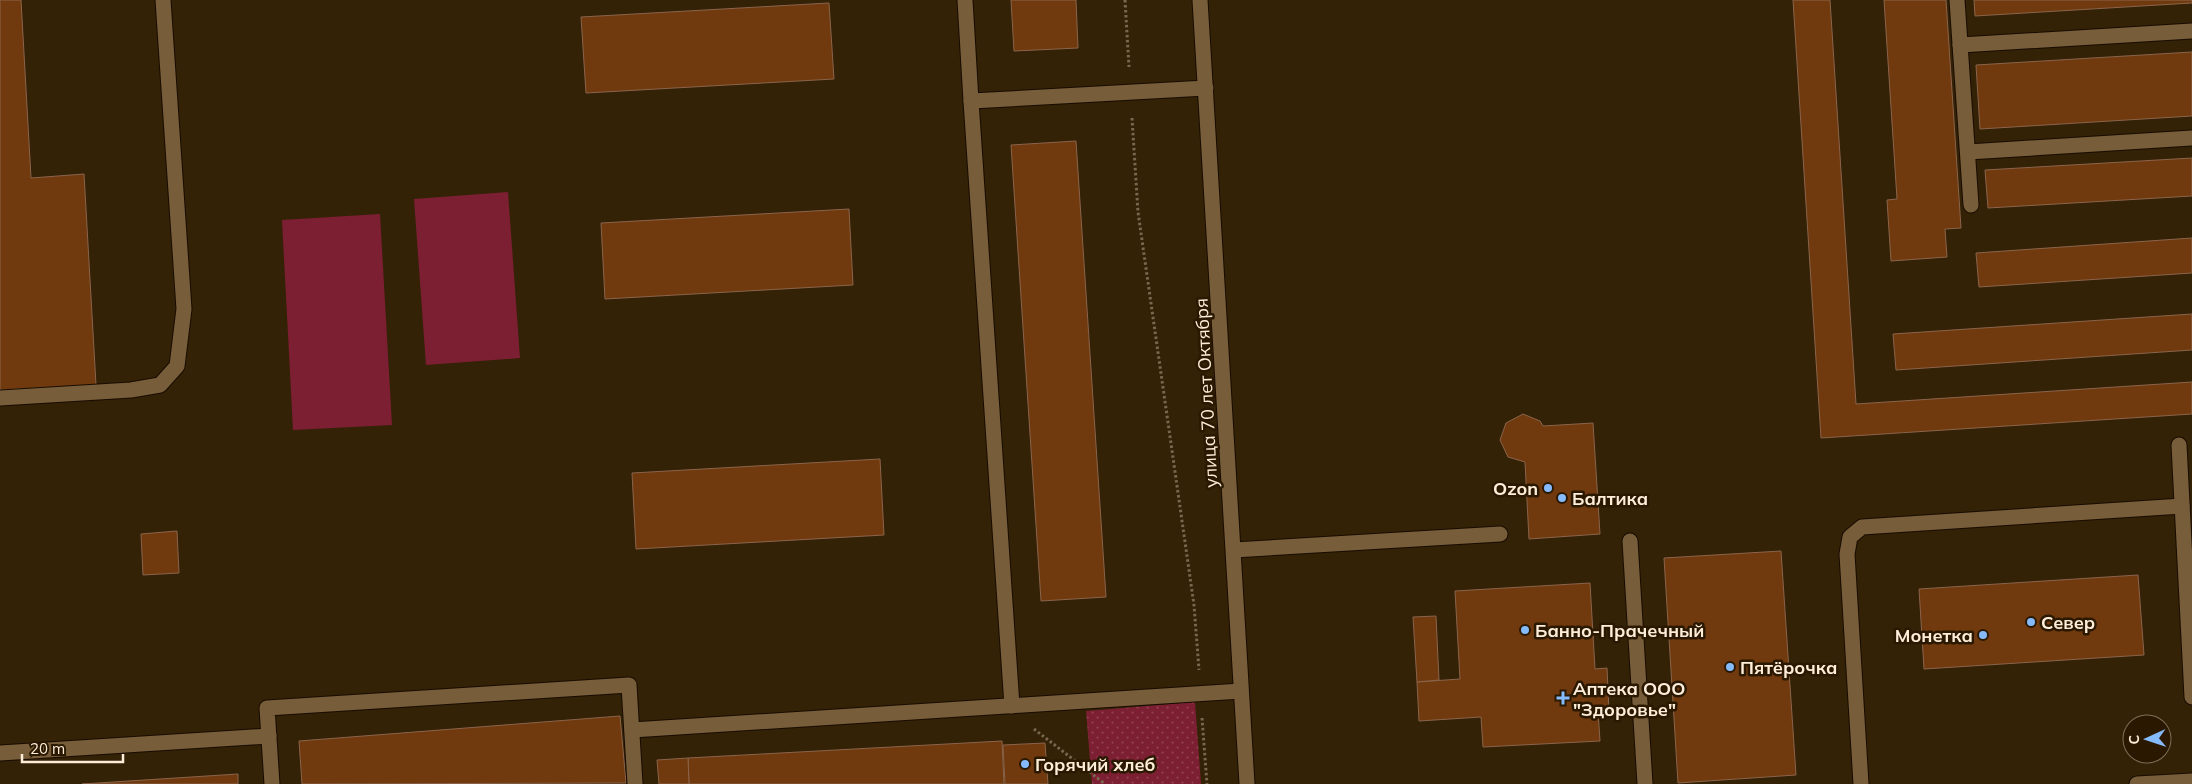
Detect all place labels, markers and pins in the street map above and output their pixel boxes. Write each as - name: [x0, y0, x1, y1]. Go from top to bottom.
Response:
- place label: Ozon: [1493, 477, 1538, 500]
- marker: Ozon: [1542, 482, 1554, 494]
- place label: Балтика: [1572, 487, 1648, 510]
- marker: Балтика: [1556, 492, 1568, 504]
- place label: Север: [2041, 611, 2095, 634]
- marker: Север: [2025, 616, 2037, 628]
- place label: Банно-Прачечный: [1535, 619, 1704, 642]
- marker: Банно-Прачечный: [1519, 624, 1531, 636]
- place label: Монетка: [1895, 624, 1973, 647]
- marker: Монетка: [1977, 629, 1989, 641]
- place label: Пятёрочка: [1740, 656, 1837, 679]
- marker: Пятёрочка: [1724, 661, 1736, 673]
- place label: Аптека ООО "Здоровье": [1573, 677, 1685, 721]
- marker: Аптека ООО "Здоровье": [1557, 692, 1569, 704]
- place label: Горячий хлеб: [1035, 753, 1156, 776]
- marker: Горячий хлеб: [1019, 758, 1031, 770]

